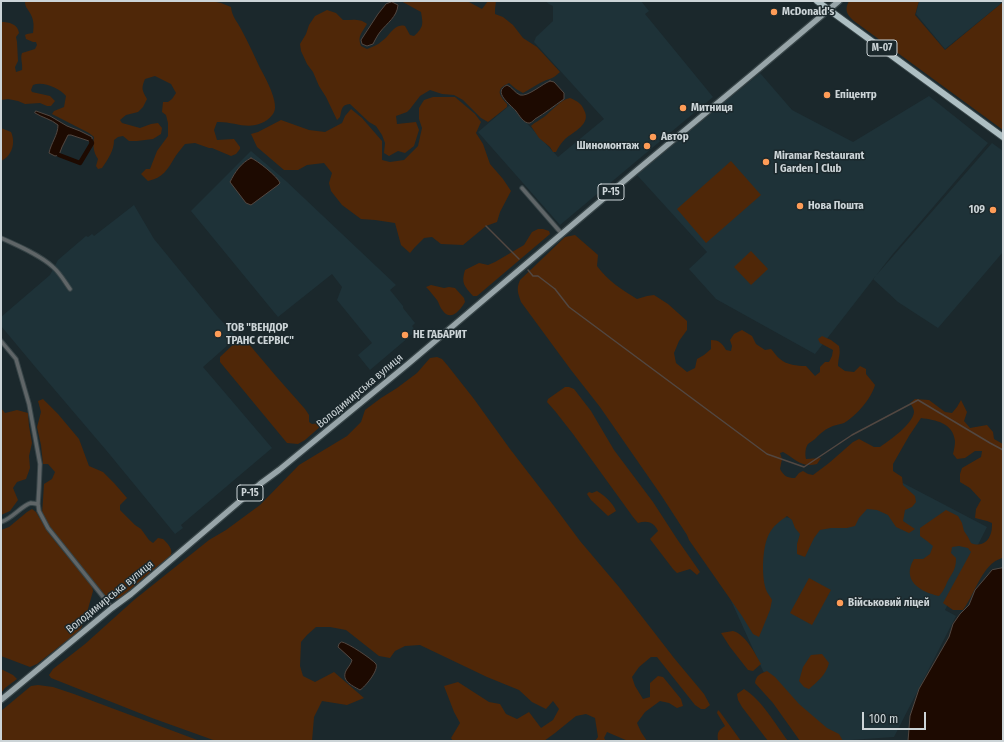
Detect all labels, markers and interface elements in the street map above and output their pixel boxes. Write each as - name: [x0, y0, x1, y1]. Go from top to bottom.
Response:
- place label: McDonald's: [782, 5, 834, 19]
- marker: McDonald's: [769, 7, 779, 17]
- road number: М-07: [867, 40, 897, 56]
- place label: Епіцентр: [835, 88, 877, 102]
- marker: Епіцентр: [822, 90, 832, 100]
- place label: Митниця: [691, 101, 733, 115]
- marker: Митниця: [678, 103, 688, 113]
- place label: Автор: [661, 130, 689, 144]
- marker: Автор: [648, 132, 658, 142]
- place label: Шиномонтаж: [577, 139, 639, 153]
- marker: Шиномонтаж: [642, 141, 652, 151]
- place label: Miramar Restaurant | Garden | Club: [774, 149, 864, 175]
- marker: Miramar Restaurant | Garden | Club: [761, 157, 771, 167]
- road number: Р-15: [598, 184, 624, 200]
- place label: Нова Пошта: [808, 199, 864, 213]
- marker: Нова Пошта: [795, 201, 805, 211]
- place label: 109: [969, 203, 985, 217]
- marker: 109: [988, 205, 998, 215]
- place label: ТОВ "ВЕНДОР ТРАНС СЕРВІС": [226, 321, 294, 347]
- place label: НЕ ГАБАРИТ: [413, 328, 467, 342]
- marker: ТОВ "ВЕНДОР ТРАНС СЕРВІС": [213, 329, 223, 339]
- marker: НЕ ГАБАРИТ: [400, 330, 410, 340]
- street label: Володимирська вулиця: [314, 351, 406, 431]
- road number: Р-15: [237, 485, 263, 501]
- street label: Володимирська вулиця: [64, 558, 156, 636]
- place label: Військовий ліцей: [848, 596, 930, 610]
- marker: Військовий ліцей: [835, 598, 845, 608]
- scale bar: [864, 704, 928, 730]
- text: 100 m: [869, 712, 898, 726]

